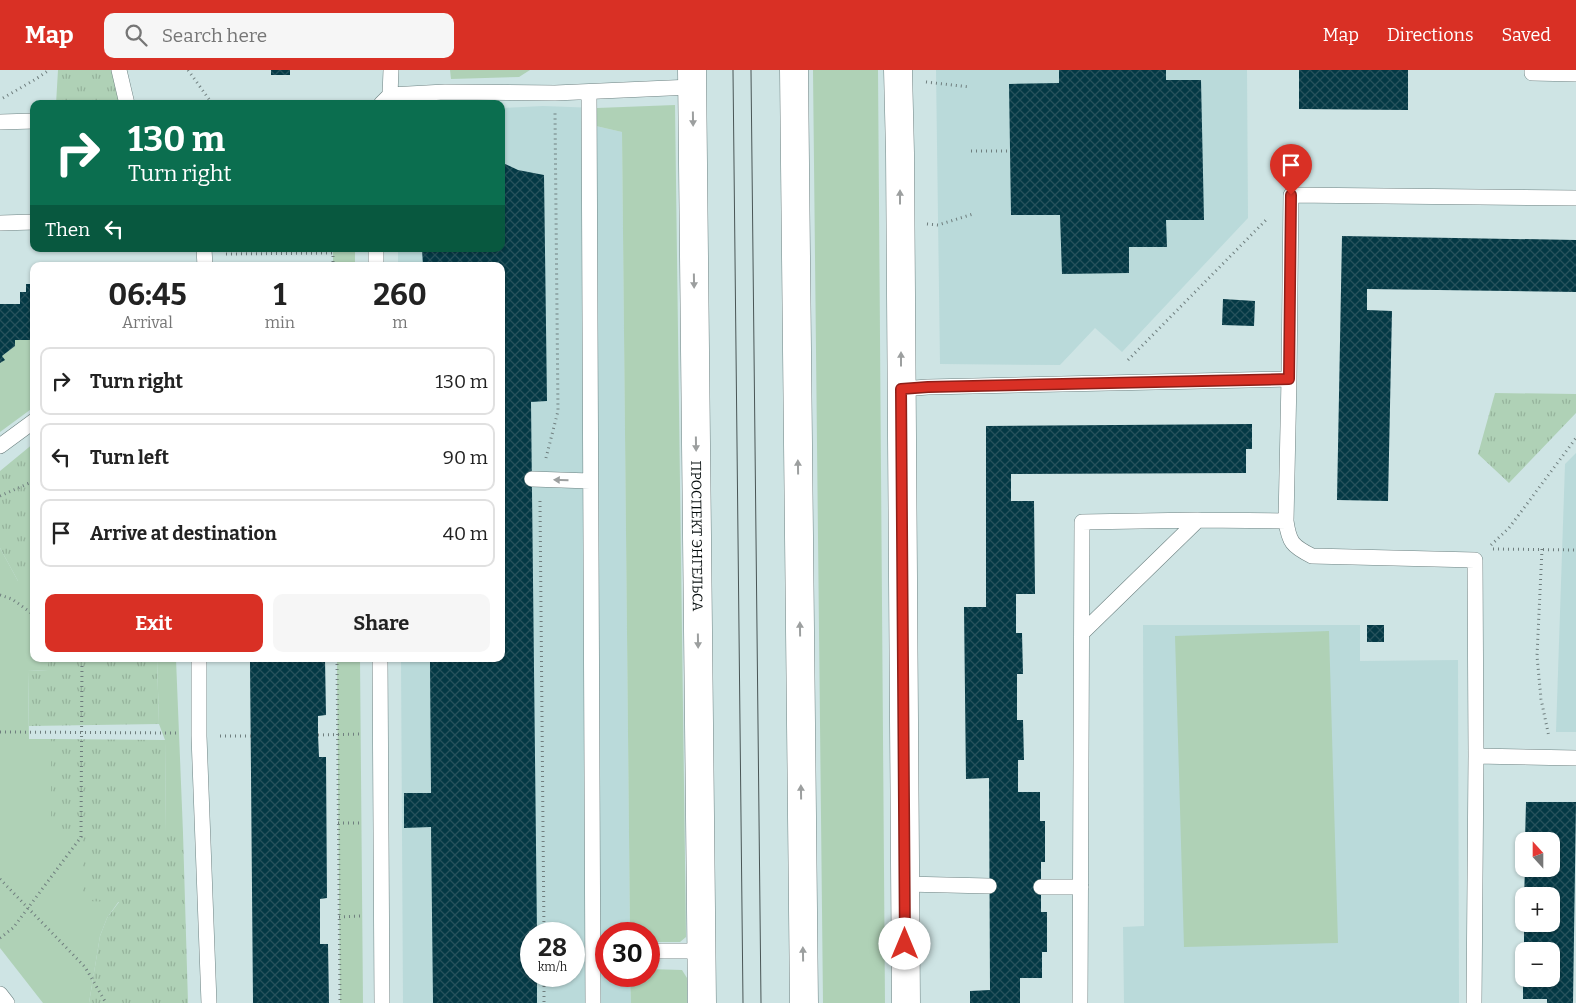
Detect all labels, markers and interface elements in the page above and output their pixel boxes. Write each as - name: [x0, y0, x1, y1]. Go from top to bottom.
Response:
- search box: [104, 13, 454, 58]
- text: Map: [25, 21, 74, 49]
- icon: search: [122, 21, 150, 49]
- text: Search here: [162, 24, 267, 47]
- text: Map: [1323, 24, 1359, 46]
- text: Directions: [1387, 24, 1474, 46]
- text: Saved: [1502, 24, 1551, 46]
- one-way arrow: [689, 111, 697, 127]
- text: 130 m: [128, 118, 225, 160]
- icon: right: [45, 120, 110, 185]
- pin: [1270, 144, 1312, 195]
- icon: arrive: [1277, 151, 1305, 179]
- text: Turn right: [128, 160, 231, 187]
- one-way arrow: [896, 189, 904, 205]
- icon: left: [100, 215, 128, 243]
- text: Then: [45, 218, 90, 241]
- one-way arrow: [691, 273, 699, 289]
- text: 06:45: [108, 277, 187, 313]
- text: 1: [273, 277, 286, 313]
- text: 260: [373, 277, 427, 313]
- text: Arrival: [122, 313, 173, 332]
- text: min: [265, 313, 295, 332]
- text: m: [392, 313, 408, 332]
- one-way arrow: [897, 351, 905, 367]
- icon: right: [47, 367, 75, 395]
- text: Turn right: [90, 370, 183, 393]
- text: 130 m: [435, 370, 488, 393]
- one-way arrow: [692, 436, 700, 452]
- icon: left: [47, 443, 75, 471]
- text: Turn left: [90, 446, 169, 469]
- text: 90 m: [443, 446, 488, 469]
- one-way arrow: [794, 459, 802, 475]
- street label: ПРОСПЕКТ ЭНГЕЛЬСА: [688, 460, 706, 612]
- one-way arrow: [553, 475, 569, 483]
- icon: arrive: [47, 519, 75, 547]
- text: Arrive at destination: [90, 522, 277, 545]
- text: 40 m: [443, 522, 488, 545]
- button: Exit: [45, 594, 263, 652]
- button: Share: [273, 594, 490, 652]
- one-way arrow: [796, 621, 804, 637]
- one-way arrow: [694, 633, 702, 649]
- one-way arrow: [797, 784, 805, 800]
- north arrow: [1515, 832, 1560, 878]
- map controls: [1515, 832, 1560, 987]
- button: +: [1515, 887, 1560, 932]
- position arrow: [878, 917, 930, 969]
- speed limit sign: 30: [595, 922, 660, 987]
- text: 28: [538, 933, 567, 963]
- button: −: [1515, 942, 1560, 987]
- one-way arrow: [799, 946, 807, 962]
- text: km/h: [538, 960, 567, 974]

